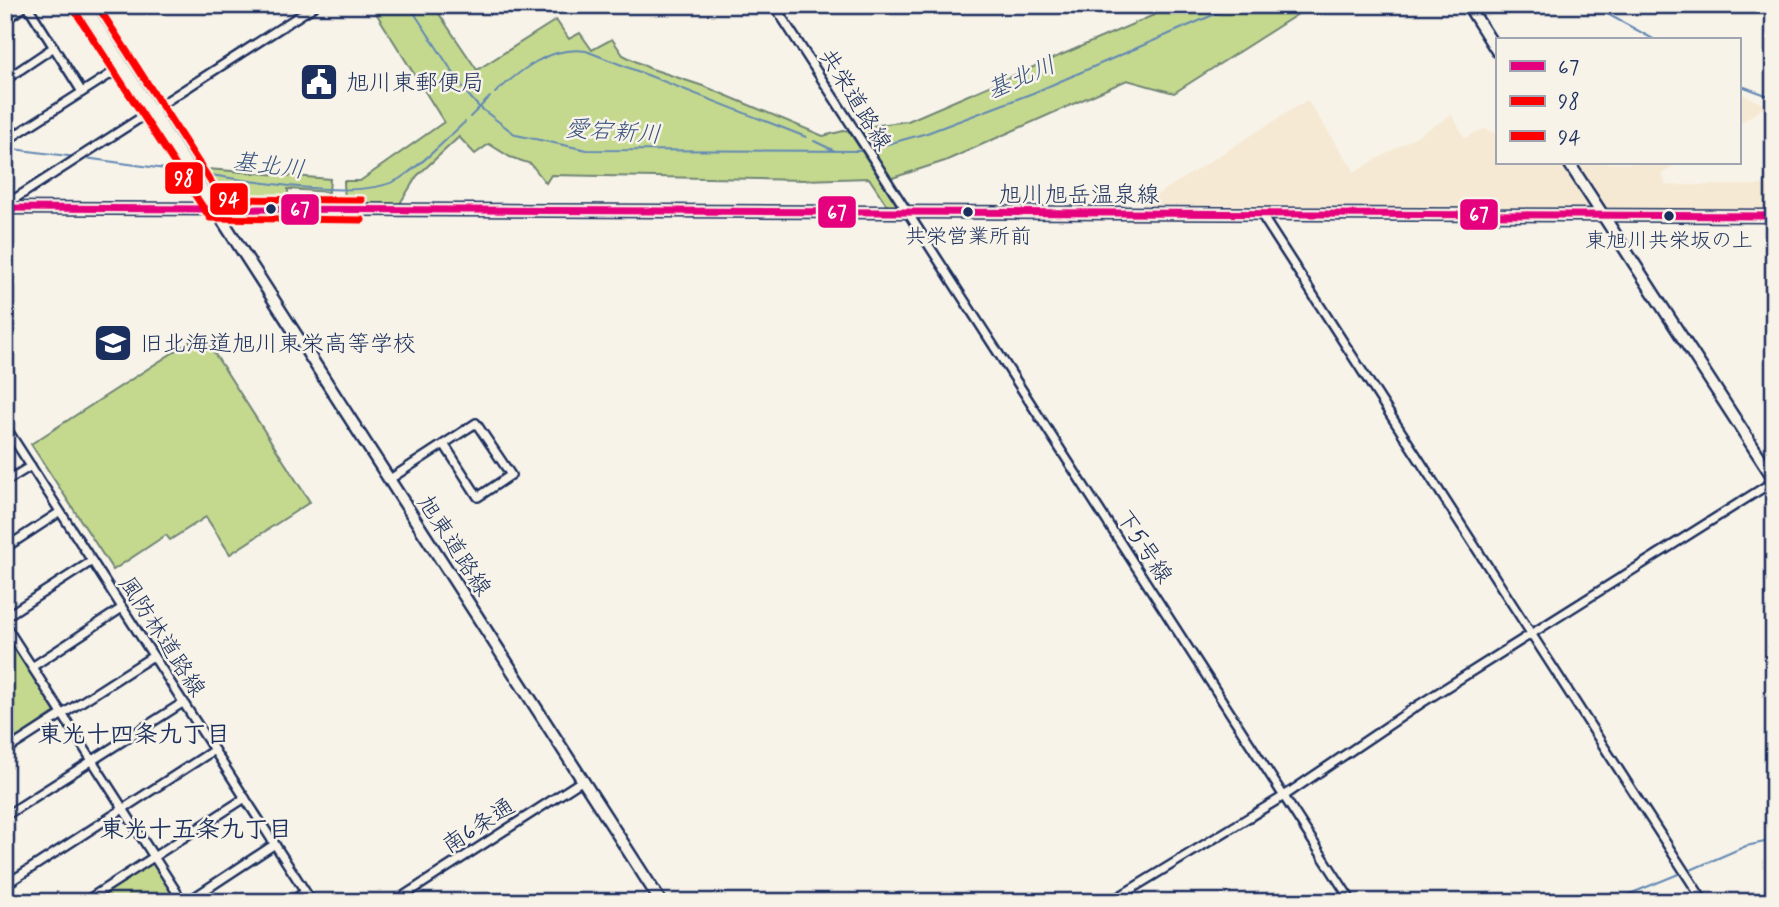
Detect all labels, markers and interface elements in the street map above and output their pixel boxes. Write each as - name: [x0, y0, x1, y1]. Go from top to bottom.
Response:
- legend: [1496, 38, 1740, 164]
- street label: 共栄道路線: [811, 43, 897, 157]
- water label: 基北川: [982, 50, 1061, 107]
- text: 67: [1558, 54, 1579, 82]
- public building icon: 旭川東郵便局: [298, 61, 340, 103]
- place label: 旭川東郵便局: [346, 69, 484, 99]
- text: 98: [1558, 88, 1580, 116]
- water label: 愛宕新川: [564, 114, 662, 151]
- text: 94: [1558, 124, 1581, 152]
- water label: 基北川: [231, 147, 306, 186]
- line badge: 98: [164, 161, 204, 195]
- text: 98: [174, 167, 194, 192]
- street label: 旭川旭岳温泉線: [999, 181, 1160, 211]
- line badge: 94: [209, 182, 249, 216]
- text: 94: [219, 188, 240, 213]
- line badge: 67: [280, 193, 320, 226]
- line badge: 67: [817, 195, 857, 229]
- text: 67: [290, 198, 310, 223]
- line badge: 67: [1459, 198, 1499, 231]
- text: 67: [827, 201, 847, 226]
- unlabelled marker: [264, 202, 278, 216]
- text: 67: [1469, 203, 1489, 228]
- marker: 共栄営業所前: [961, 205, 975, 219]
- marker: 東旭川共栄坂の上: [1662, 209, 1676, 223]
- place label: 共栄営業所前: [905, 223, 1031, 251]
- place label: 東旭川共栄坂の上: [1585, 227, 1753, 255]
- school or university icon: 旧北海道旭川東栄高等学校: [92, 322, 134, 364]
- place label: 旧北海道旭川東栄高等学校: [140, 330, 416, 360]
- street label: 旭東道路線: [409, 490, 497, 602]
- street label: 下5号線: [1108, 504, 1178, 590]
- street label: 風防林道路線: [111, 571, 211, 703]
- district label: 東光十四条九丁目: [38, 720, 230, 751]
- street label: 南6条通: [437, 792, 521, 861]
- district label: 東光十五条九丁目: [100, 815, 292, 846]

